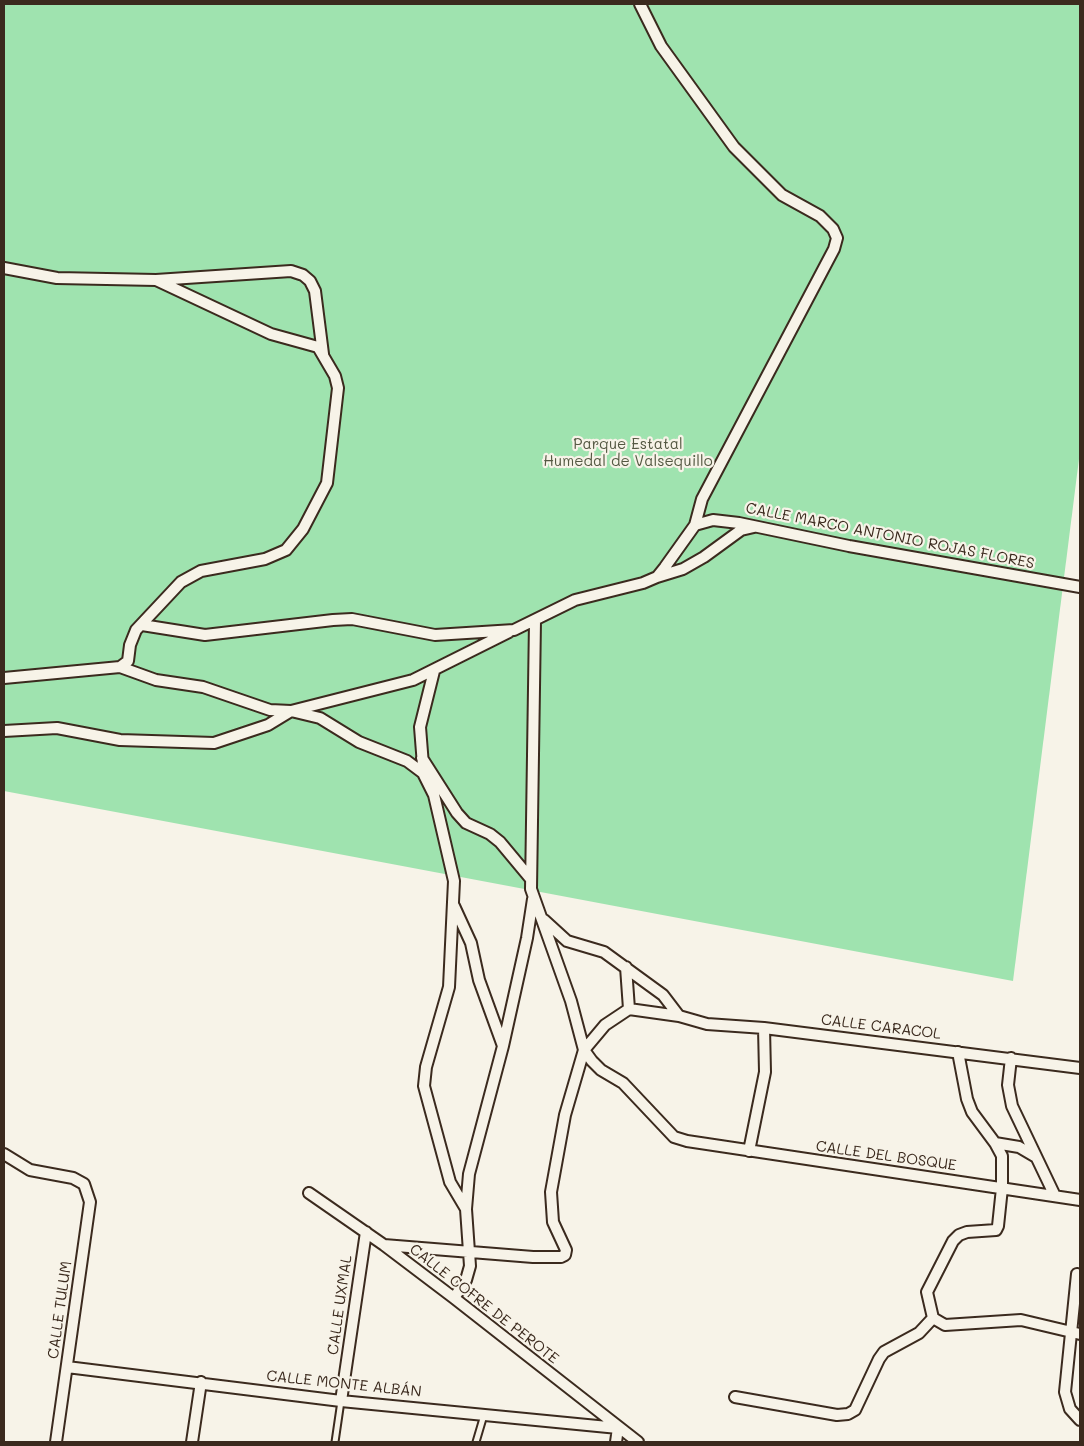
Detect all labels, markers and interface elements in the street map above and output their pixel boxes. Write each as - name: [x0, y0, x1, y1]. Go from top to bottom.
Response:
- park label: Parque Estatal Humedal de Valsequillo: [543, 435, 713, 470]
- street label: CALLE MARCO ANTONIO ROJAS FLORES: [744, 499, 1036, 573]
- street label: CALLE CARACOL: [820, 1011, 942, 1043]
- street label: CALLE DEL BOSQUE: [815, 1137, 957, 1175]
- street label: CALLE COFRE DE PEROTE: [406, 1240, 562, 1368]
- street label: CALLE UXMAL: [324, 1254, 356, 1356]
- street label: CALLE TULUM: [44, 1260, 76, 1360]
- street label: CALLE MONTE ALBÁN: [266, 1367, 422, 1401]

